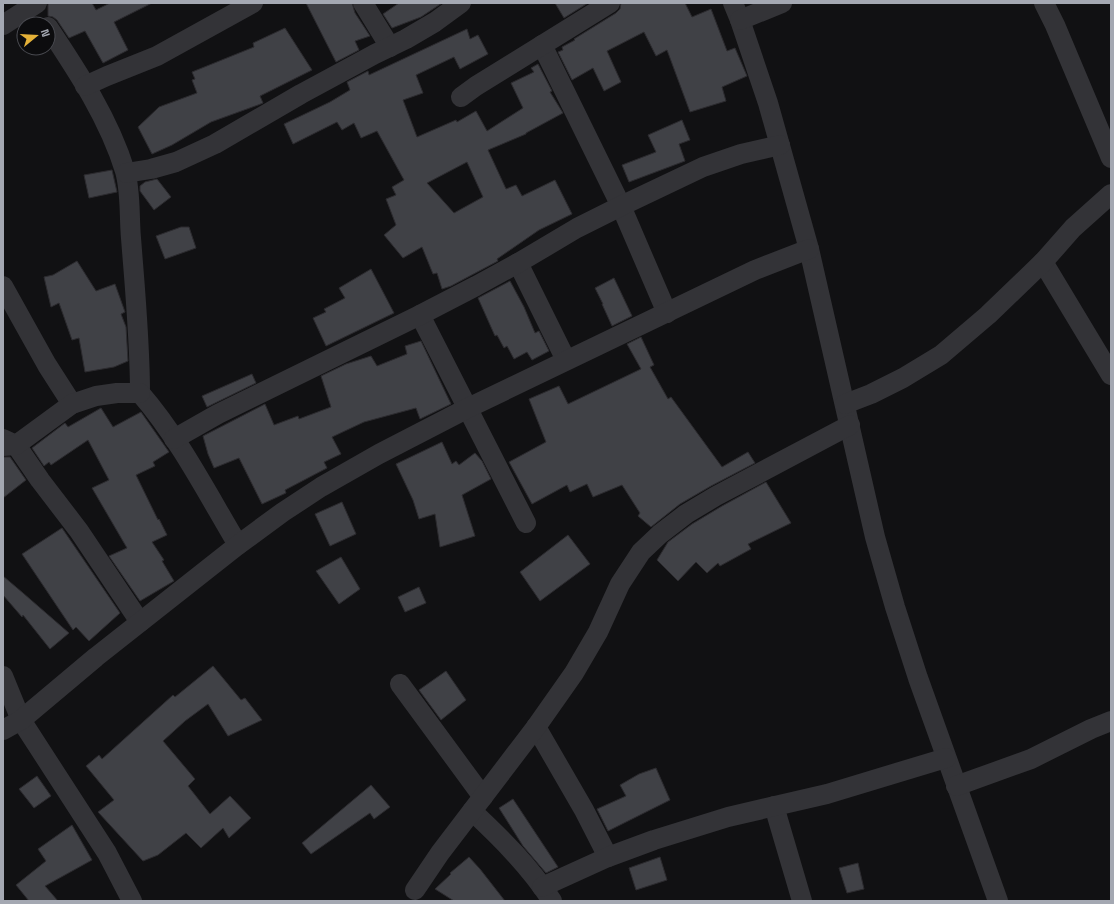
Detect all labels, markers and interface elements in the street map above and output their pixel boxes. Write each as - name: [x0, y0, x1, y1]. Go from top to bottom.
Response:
- north arrow: [16, 16, 56, 56]
- text: N: [38, 27, 53, 39]

